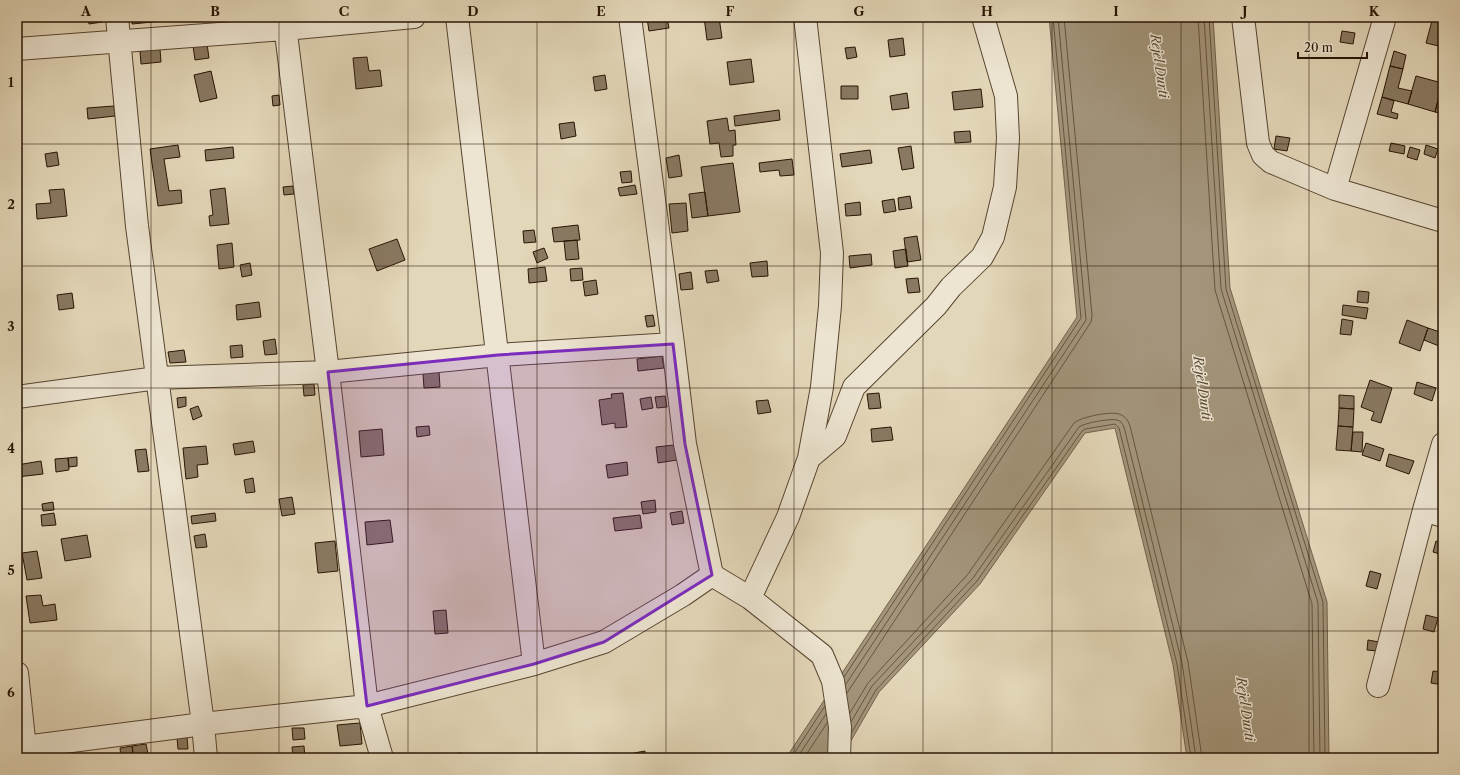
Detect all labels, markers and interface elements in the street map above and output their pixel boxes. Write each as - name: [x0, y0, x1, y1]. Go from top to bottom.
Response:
- text: A: [80, 3, 92, 19]
- text: B: [210, 3, 220, 19]
- text: C: [339, 3, 349, 19]
- text: D: [467, 3, 479, 19]
- text: E: [596, 3, 606, 19]
- text: F: [726, 3, 735, 19]
- text: G: [853, 3, 865, 19]
- text: H: [981, 3, 993, 19]
- text: I: [1113, 3, 1119, 19]
- text: J: [1240, 3, 1248, 19]
- text: K: [1369, 3, 1380, 19]
- water label: Rejel Durti: [1147, 32, 1173, 100]
- scale bar: [1298, 34, 1367, 60]
- text: 20 m: [1304, 40, 1333, 55]
- text: 1: [8, 74, 14, 90]
- text: 2: [7, 196, 15, 212]
- text: 3: [7, 318, 15, 334]
- water label: Rejel Durti: [1190, 354, 1216, 422]
- text: 4: [7, 440, 15, 456]
- text: 5: [7, 562, 15, 578]
- water label: Rejel Durti: [1233, 675, 1259, 743]
- text: 6: [7, 684, 15, 700]

